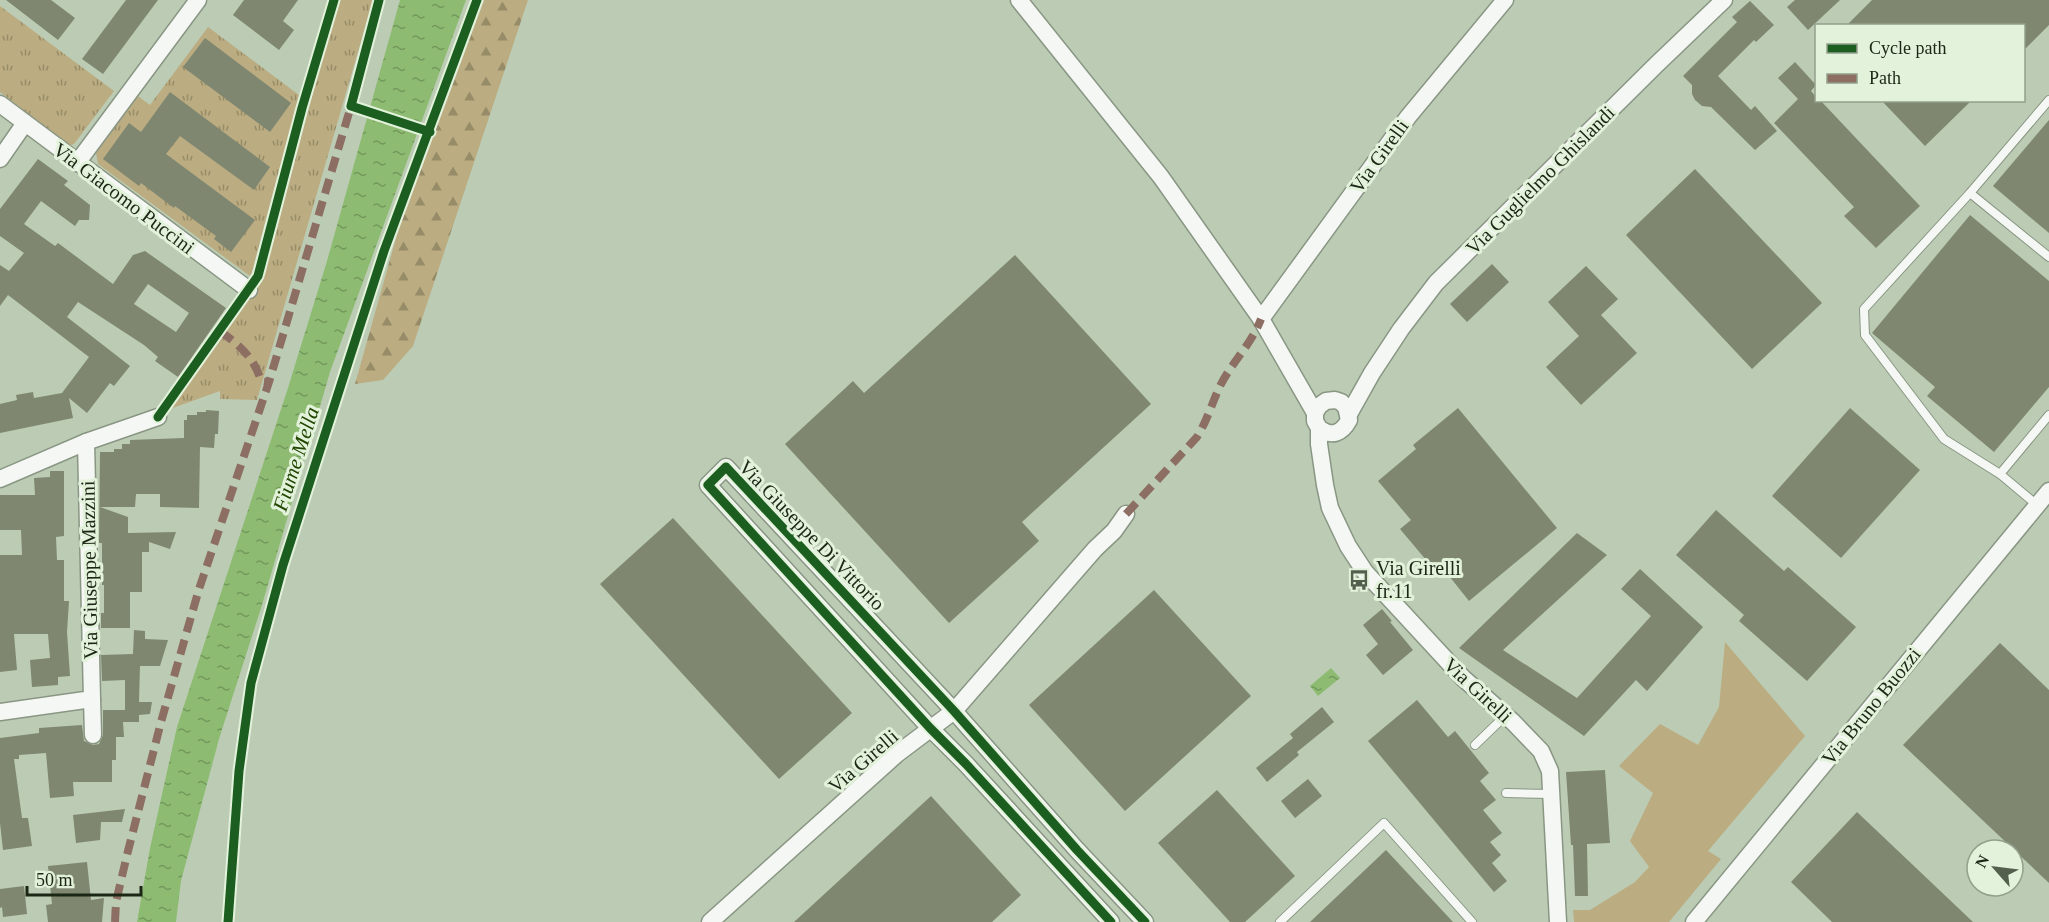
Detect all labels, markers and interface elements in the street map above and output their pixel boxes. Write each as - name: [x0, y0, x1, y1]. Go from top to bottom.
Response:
- legend: [1815, 24, 2025, 102]
- text: Cycle path: [1869, 38, 1946, 58]
- text: Path: [1869, 68, 1901, 88]
- street label: Via Guglielmo Ghislandi: [1461, 101, 1620, 260]
- street label: Via Girelli: [1345, 115, 1413, 197]
- street label: Via Giacomo Puccini: [49, 138, 199, 258]
- water label: Fiume Mella: [268, 404, 324, 515]
- street label: Via Giuseppe Di Vittorio: [734, 455, 889, 615]
- street label: Via Giuseppe Mazzini: [76, 480, 103, 660]
- place label: Via Girelli fr.11: [1376, 557, 1461, 602]
- bus stop icon: Via Girelli fr.11: [1347, 568, 1371, 592]
- street label: Via Bruno Buozzi: [1817, 643, 1925, 769]
- street label: Via Girelli: [1439, 653, 1517, 727]
- street label: Via Girelli: [824, 725, 903, 797]
- north arrow: [1965, 838, 2025, 898]
- text: N: [1972, 852, 1993, 870]
- scale bar: [27, 859, 141, 897]
- text: 50 m: [36, 870, 73, 890]

